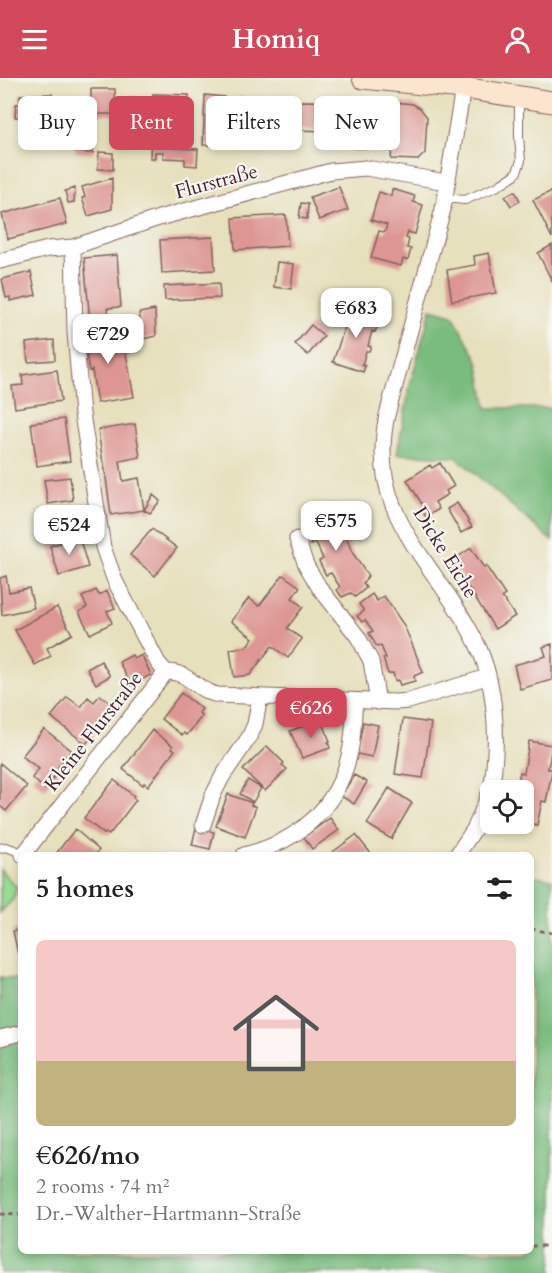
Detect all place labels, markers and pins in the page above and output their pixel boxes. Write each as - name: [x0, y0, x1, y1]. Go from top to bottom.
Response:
- pin: €683: [320, 288, 392, 339]
- pin: €729: [72, 314, 144, 365]
- pin: €575: [300, 501, 372, 552]
- pin: €524: [33, 505, 105, 556]
- pin: €626: [275, 688, 347, 739]

